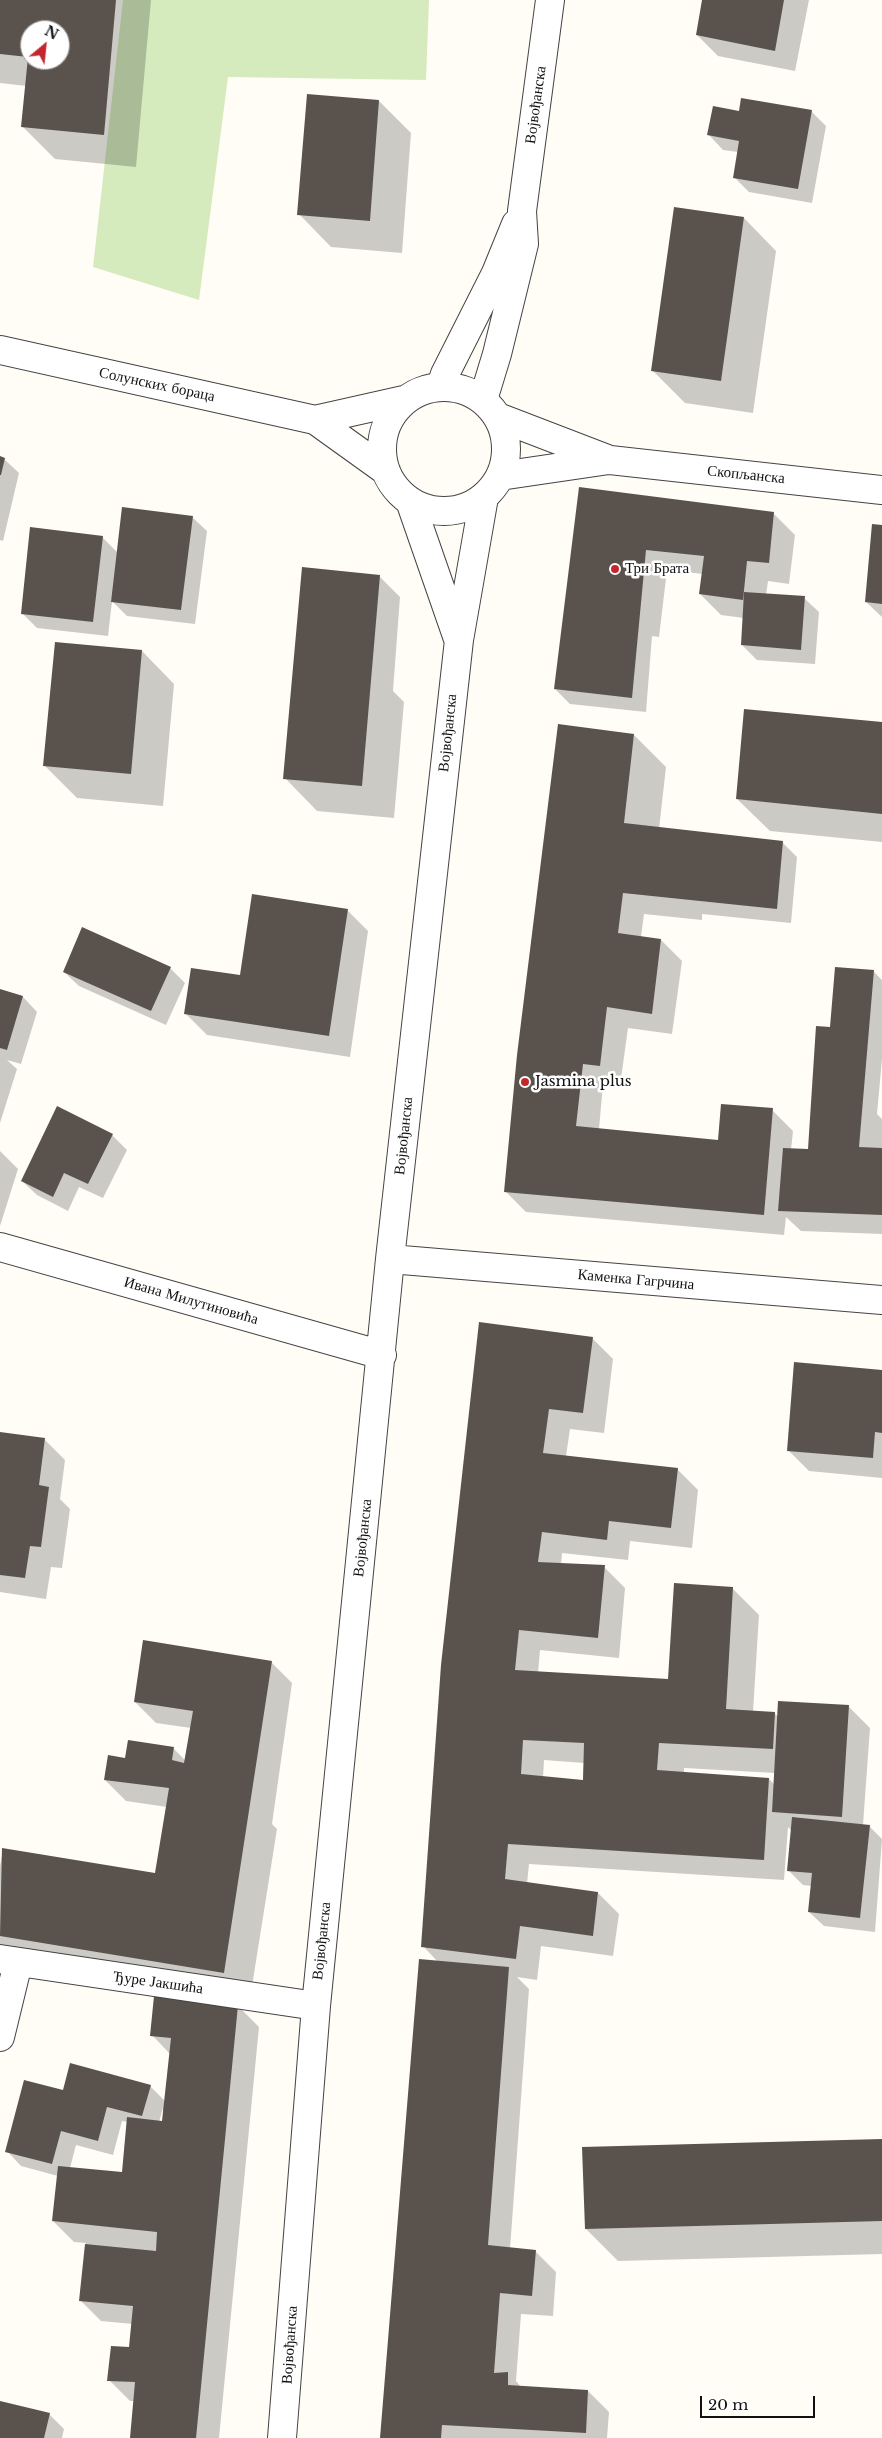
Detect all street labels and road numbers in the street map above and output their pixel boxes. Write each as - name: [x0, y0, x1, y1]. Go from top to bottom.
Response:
- street label: Војвођанска: [522, 65, 550, 145]
- street label: Солунских бораца: [97, 364, 217, 406]
- street label: Скопљанска: [706, 462, 786, 488]
- street label: Војвођанска: [435, 693, 461, 773]
- street label: Војвођанска: [391, 1096, 417, 1176]
- street label: Каменка Гагрчина: [577, 1266, 695, 1294]
- street label: Ивана Милутиновића: [122, 1273, 260, 1329]
- street label: Војвођанска: [350, 1498, 376, 1578]
- street label: Војвођанска: [309, 1901, 335, 1981]
- street label: Ђуре Јакшића: [112, 1968, 204, 1998]
- street label: Војвођанска: [278, 2305, 302, 2385]

